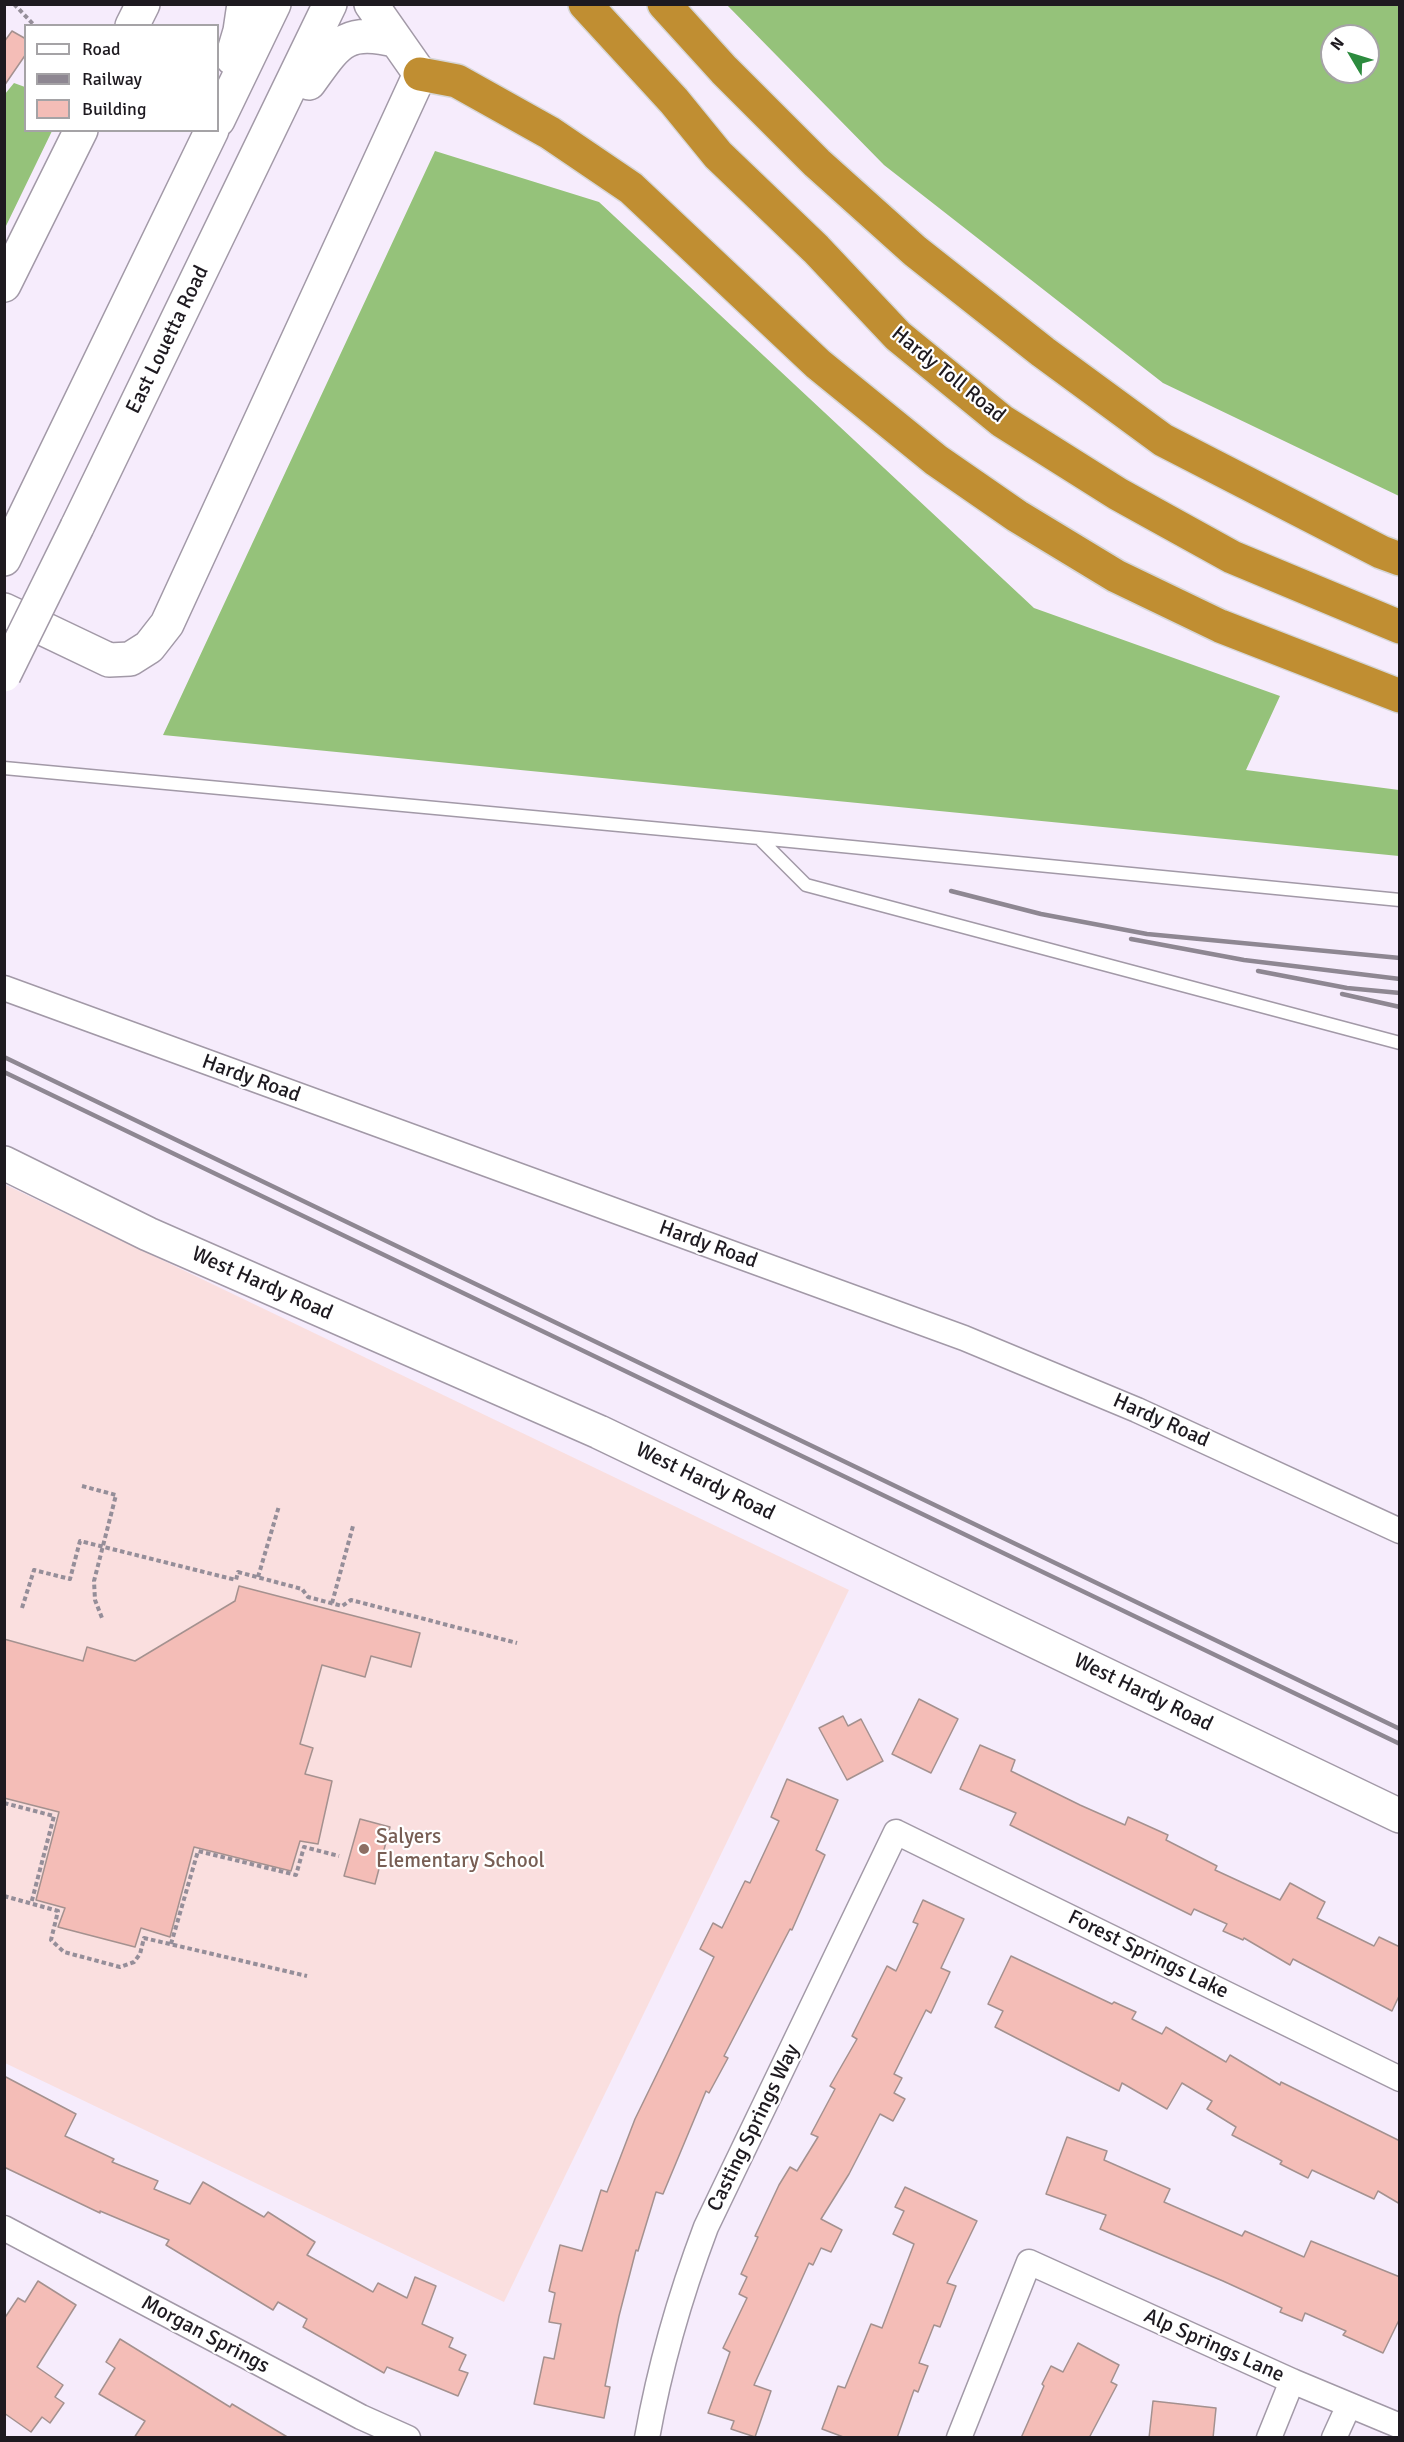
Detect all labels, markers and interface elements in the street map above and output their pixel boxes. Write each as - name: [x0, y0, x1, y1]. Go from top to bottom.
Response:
- legend: [24, 24, 219, 132]
- north arrow: [1320, 24, 1380, 84]
- text: N: [1326, 34, 1349, 55]
- text: Road: [82, 38, 121, 60]
- text: Railway: [82, 68, 142, 90]
- text: Building: [82, 98, 146, 120]
- street label: East Louetta Road: [121, 262, 215, 418]
- street label: Hardy Toll Road: [886, 321, 1010, 429]
- street label: Hardy Road: [198, 1050, 304, 1108]
- street label: Hardy Road: [655, 1216, 761, 1274]
- street label: West Hardy Road: [188, 1242, 336, 1326]
- street label: Hardy Road: [1109, 1389, 1213, 1453]
- street label: West Hardy Road: [631, 1437, 779, 1527]
- street label: West Hardy Road: [1069, 1648, 1217, 1738]
- place label: Salyers Elementary School: [376, 1824, 545, 1874]
- marker: Salyers Elementary School: [357, 1842, 371, 1856]
- street label: Forest Springs Lake: [1064, 1905, 1232, 2005]
- street label: Casting Springs Way: [703, 2040, 805, 2216]
- street label: Morgan Springs: [137, 2291, 273, 2379]
- street label: Alp Springs Lane: [1140, 2304, 1288, 2388]

